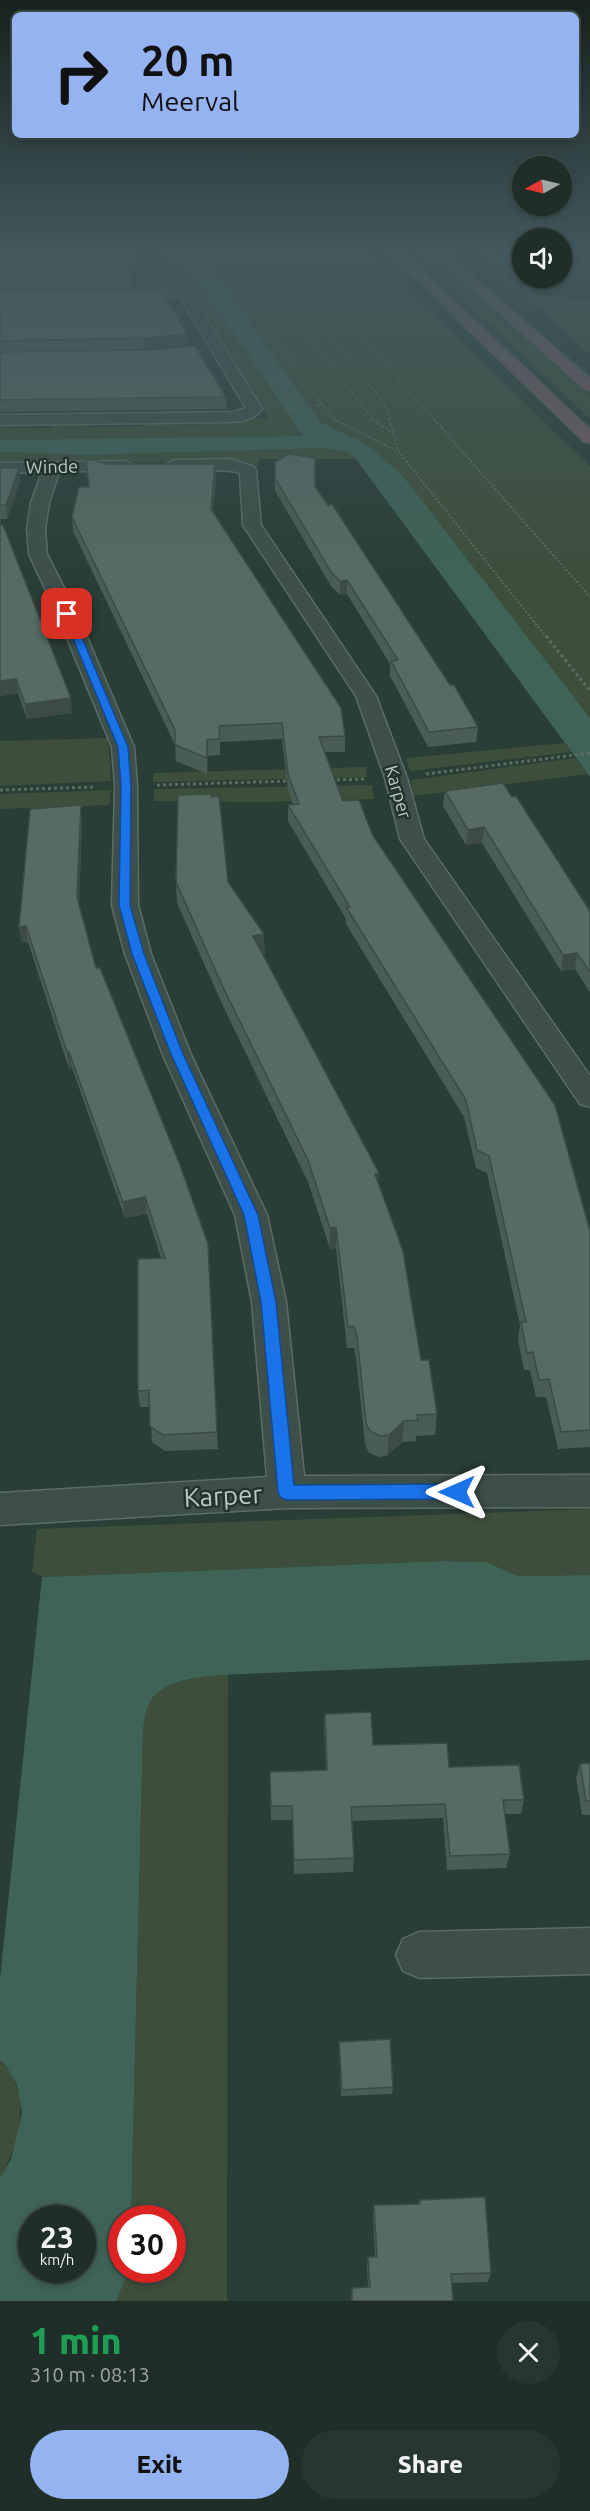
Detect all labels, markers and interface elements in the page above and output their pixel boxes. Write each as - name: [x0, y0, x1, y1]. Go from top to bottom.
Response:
- icon: right: [42, 36, 120, 114]
- text: 20 m: [141, 37, 235, 84]
- text: Meerval: [141, 86, 239, 116]
- north arrow: [512, 156, 572, 216]
- map controls: [512, 156, 572, 288]
- button: sound: [512, 228, 572, 288]
- street label: Winde: [26, 456, 78, 476]
- pin: [41, 588, 92, 639]
- icon: arrive: [50, 597, 83, 630]
- street label: Karper: [382, 763, 416, 821]
- position arrow: [425, 1460, 489, 1524]
- street label: Karper: [183, 1479, 263, 1512]
- speed limit sign: 30: [108, 2205, 186, 2283]
- text: 23: [40, 2220, 74, 2254]
- text: km/h: [40, 2251, 74, 2268]
- text: 1 min: [30, 2320, 122, 2361]
- button: close: [497, 2321, 560, 2384]
- text: 310 m · 08:13: [30, 2363, 150, 2386]
- button: Exit: [30, 2430, 289, 2499]
- button: Share: [301, 2430, 560, 2499]

